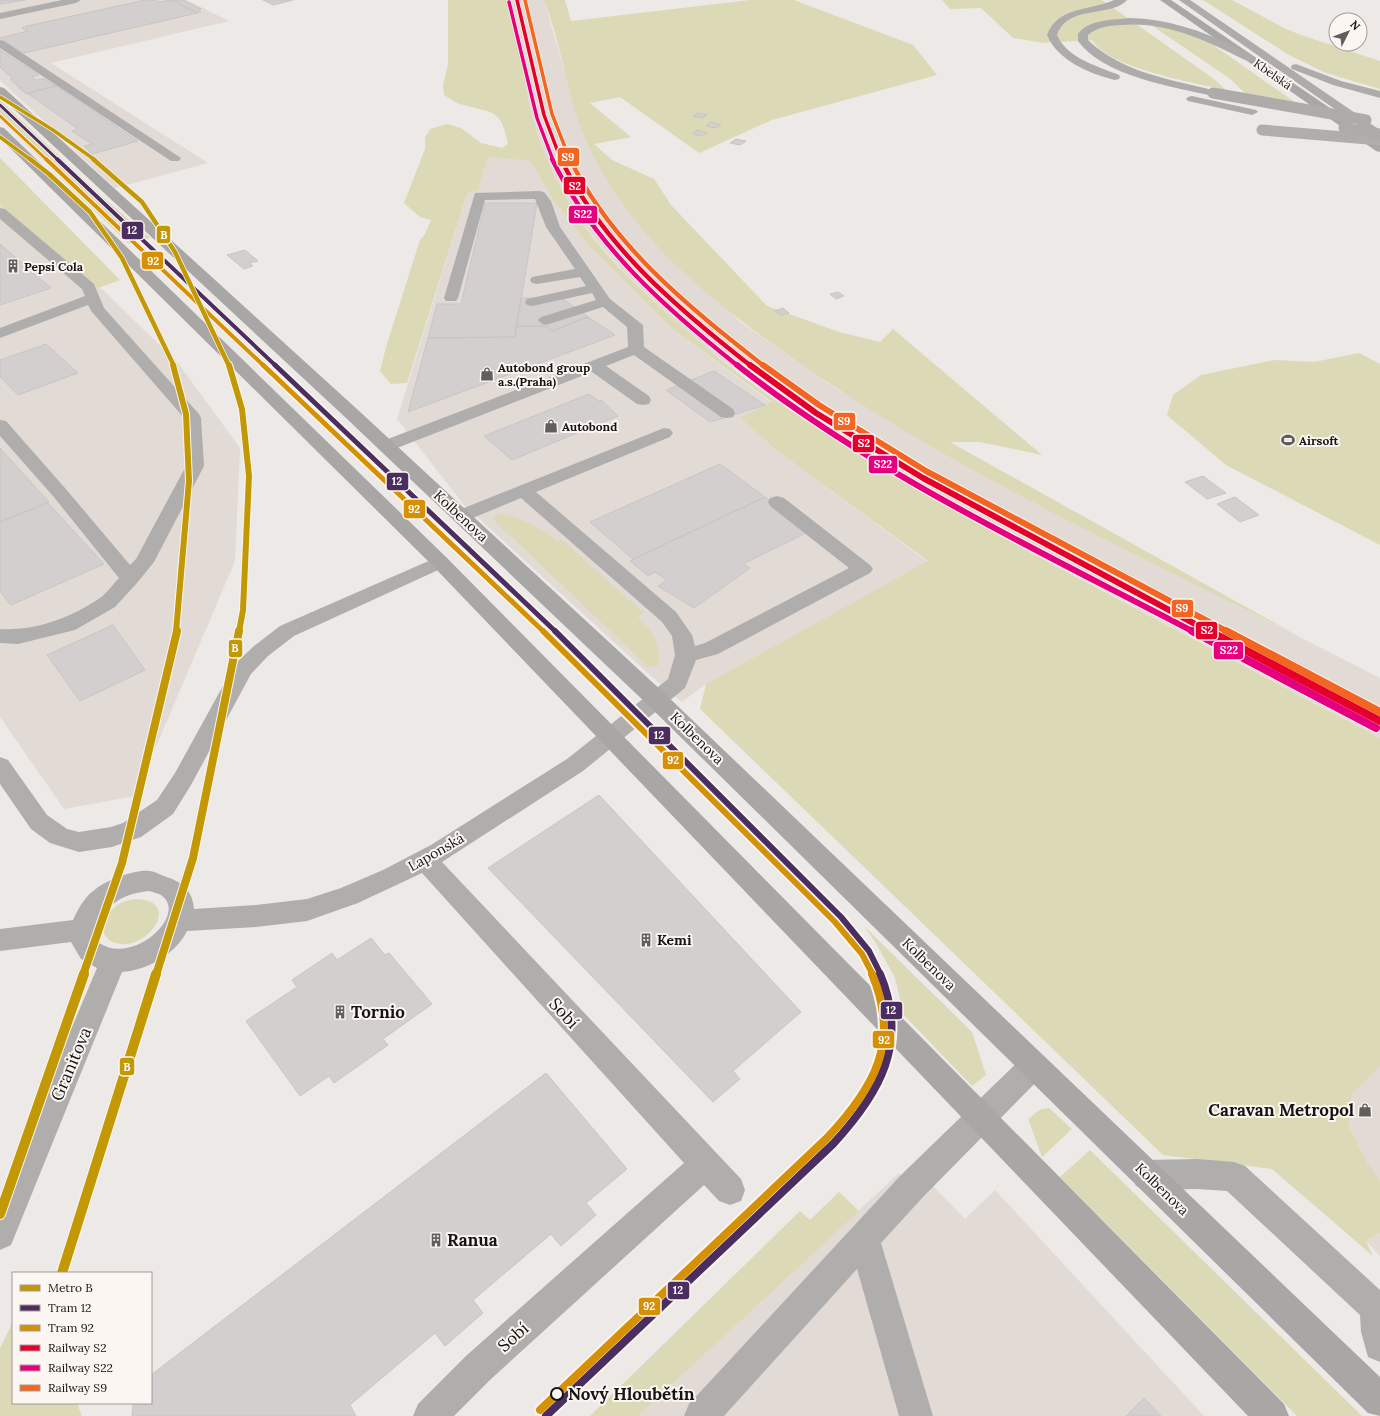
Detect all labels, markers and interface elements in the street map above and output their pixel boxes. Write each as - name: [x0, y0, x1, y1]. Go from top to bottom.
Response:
- north arrow: [1328, 12, 1368, 52]
- text: N: [1347, 17, 1364, 34]
- street label: Kbelská: [1251, 55, 1295, 93]
- line badge: S9: [557, 147, 580, 167]
- text: S9: [562, 150, 574, 164]
- line badge: S2: [563, 176, 586, 195]
- text: S2: [569, 179, 581, 193]
- line badge: S22: [568, 205, 598, 224]
- text: S22: [574, 207, 592, 221]
- line badge: 12: [121, 221, 144, 240]
- text: 12: [127, 223, 137, 237]
- line badge: B: [156, 225, 171, 244]
- text: B: [160, 228, 168, 242]
- line badge: 92: [141, 251, 164, 270]
- text: 92: [147, 254, 159, 268]
- building icon: Pepsi Cola: [5, 258, 21, 274]
- place label: Pepsi Cola: [24, 259, 84, 274]
- place label: Autobond group a.s.(Praha): [498, 360, 590, 390]
- shop icon: Autobond group a.s.(Praha): [479, 366, 495, 382]
- line badge: S9: [833, 412, 856, 431]
- text: S9: [838, 414, 850, 428]
- shop icon: Autobond: [543, 418, 559, 434]
- place label: Autobond: [562, 419, 617, 434]
- sports icon: Airsoft: [1280, 432, 1296, 448]
- place label: Airsoft: [1299, 433, 1340, 448]
- line badge: S2: [852, 434, 875, 453]
- text: S2: [858, 436, 870, 450]
- line badge: S22: [868, 455, 898, 474]
- text: S22: [874, 457, 892, 471]
- line badge: 12: [386, 472, 409, 491]
- text: 12: [392, 474, 402, 488]
- street label: Kolbenova: [430, 486, 492, 546]
- line badge: 92: [403, 499, 426, 519]
- text: 92: [408, 502, 420, 516]
- line badge: S9: [1171, 599, 1194, 618]
- text: S9: [1176, 601, 1188, 615]
- line badge: S2: [1195, 621, 1218, 640]
- text: S2: [1201, 623, 1213, 637]
- line badge: B: [228, 639, 243, 658]
- text: B: [231, 641, 239, 655]
- line badge: S22: [1213, 641, 1244, 660]
- text: S22: [1220, 643, 1238, 657]
- street label: Kolbenova: [666, 708, 728, 768]
- line badge: 12: [648, 726, 671, 745]
- text: 12: [654, 728, 664, 742]
- line badge: 92: [662, 751, 684, 770]
- text: 92: [667, 753, 679, 767]
- street label: Laponská: [405, 829, 467, 875]
- place label: Kemi: [657, 931, 692, 949]
- building icon: Kemi: [638, 932, 654, 948]
- street label: Kolbenova: [898, 934, 960, 994]
- street label: Sobí: [544, 993, 584, 1033]
- place label: Tornio: [351, 1001, 405, 1023]
- line badge: 12: [880, 1001, 903, 1020]
- text: 12: [886, 1003, 896, 1017]
- building icon: Tornio: [332, 1004, 348, 1020]
- street label: Granitova: [46, 1024, 96, 1104]
- line badge: 92: [872, 1030, 895, 1049]
- text: 92: [878, 1033, 890, 1047]
- line badge: B: [119, 1057, 135, 1076]
- text: B: [123, 1060, 131, 1074]
- place label: Caravan Metropol: [1208, 1099, 1354, 1121]
- shop icon: Caravan Metropol: [1357, 1102, 1373, 1118]
- street label: Kolbenova: [1131, 1159, 1193, 1219]
- place label: Ranua: [447, 1229, 498, 1251]
- building icon: Ranua: [428, 1232, 444, 1248]
- legend: [12, 1272, 152, 1404]
- text: Metro B: [48, 1280, 93, 1295]
- line badge: 12: [667, 1281, 690, 1300]
- text: 12: [673, 1283, 683, 1297]
- line badge: 92: [638, 1297, 661, 1316]
- text: 92: [643, 1299, 655, 1313]
- text: Tram 12: [48, 1300, 92, 1315]
- street label: Sobí: [493, 1317, 533, 1357]
- text: Tram 92: [48, 1320, 94, 1335]
- text: Railway S2: [48, 1340, 107, 1355]
- text: Railway S22: [48, 1360, 113, 1375]
- text: Railway S9: [48, 1380, 107, 1395]
- place label: Nový Hloubětín: [568, 1383, 695, 1405]
- marker: Nový Hloubětín: [550, 1387, 564, 1401]

